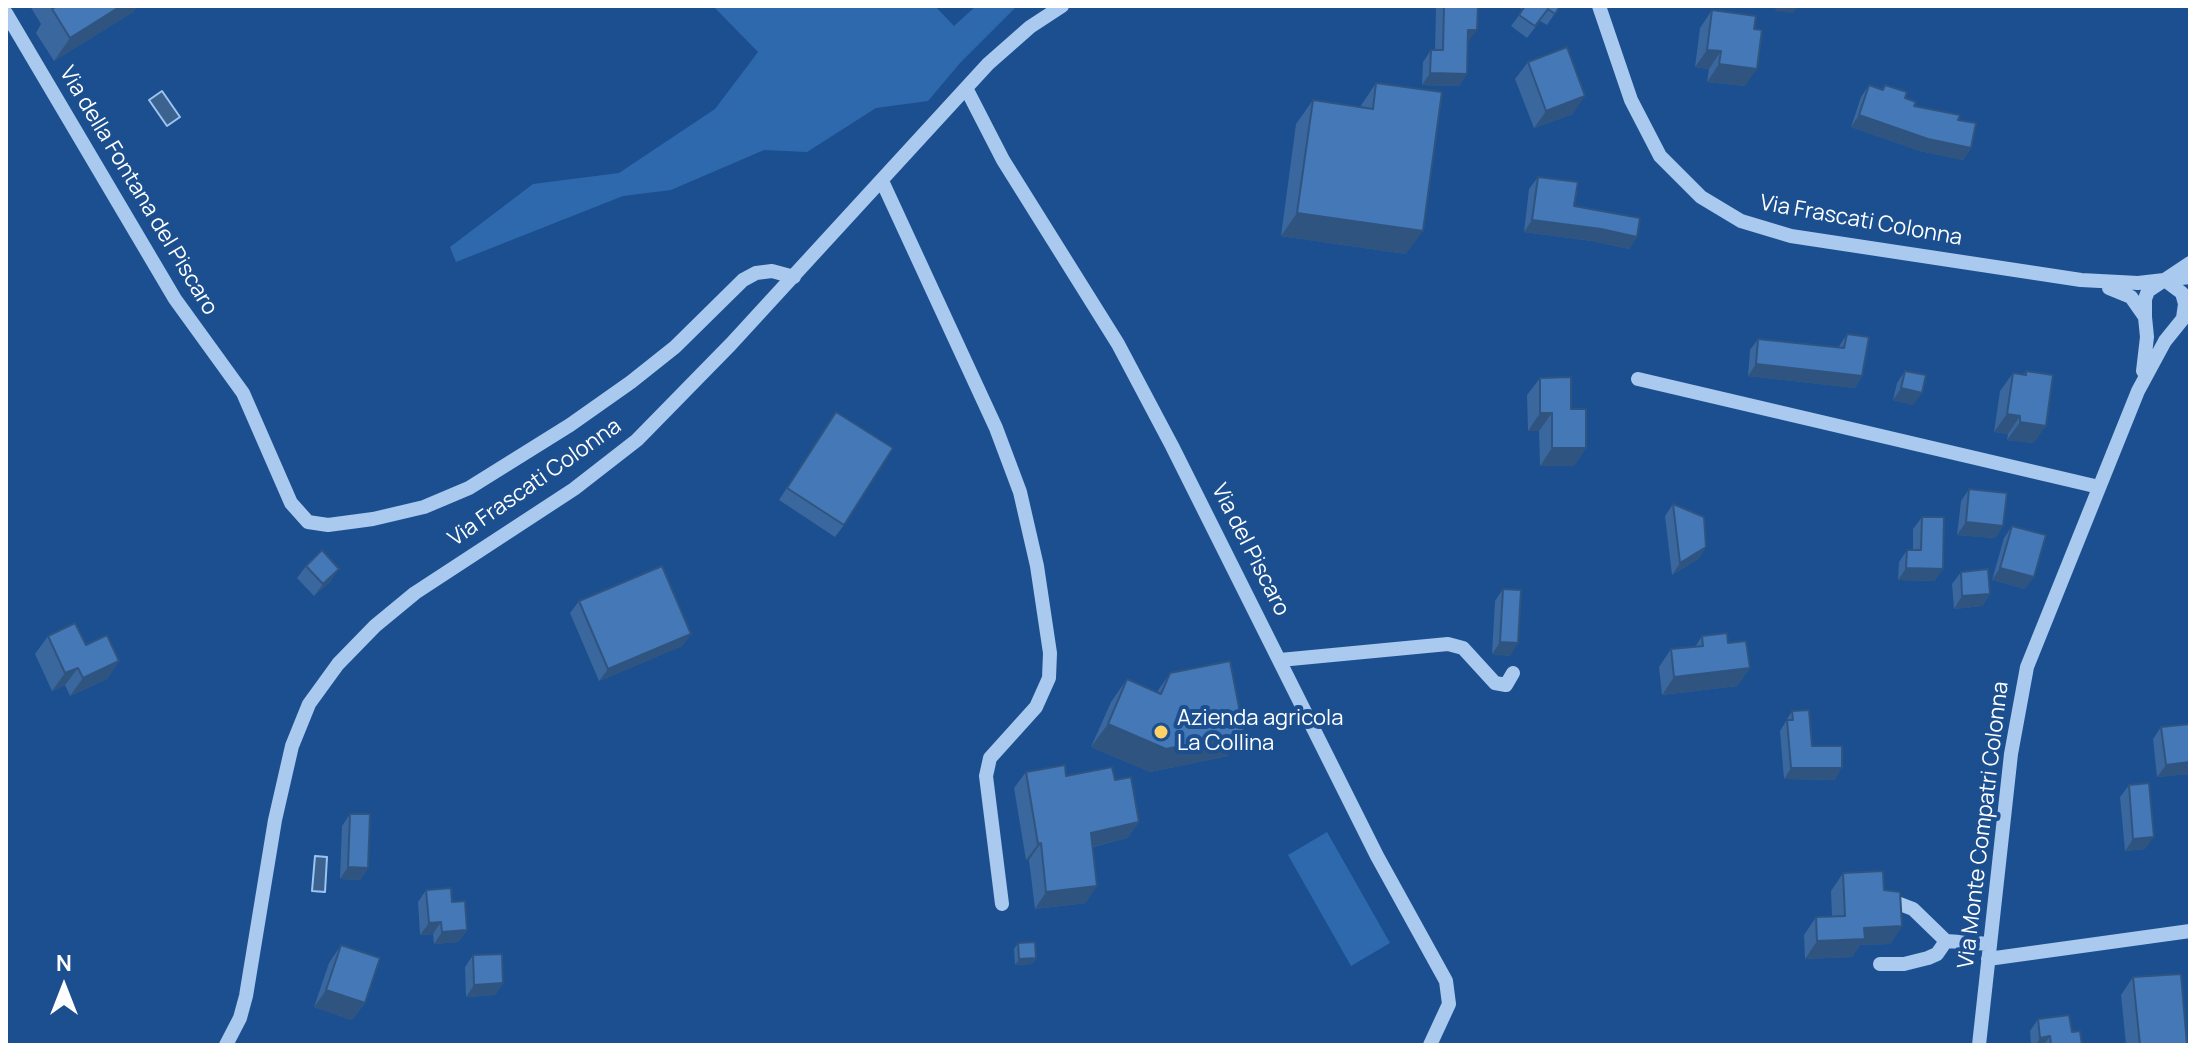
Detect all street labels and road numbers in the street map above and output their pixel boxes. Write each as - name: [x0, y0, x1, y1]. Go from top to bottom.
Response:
- street label: Via della Fontana del Piscaro: [53, 62, 223, 320]
- street label: Via Frascati Colonna: [1758, 190, 1964, 252]
- street label: Via Frascati Colonna: [444, 413, 626, 553]
- street label: Via del Piscaro: [1205, 479, 1295, 621]
- street label: Via Monte Compatri Colonna: [1953, 680, 2015, 970]

